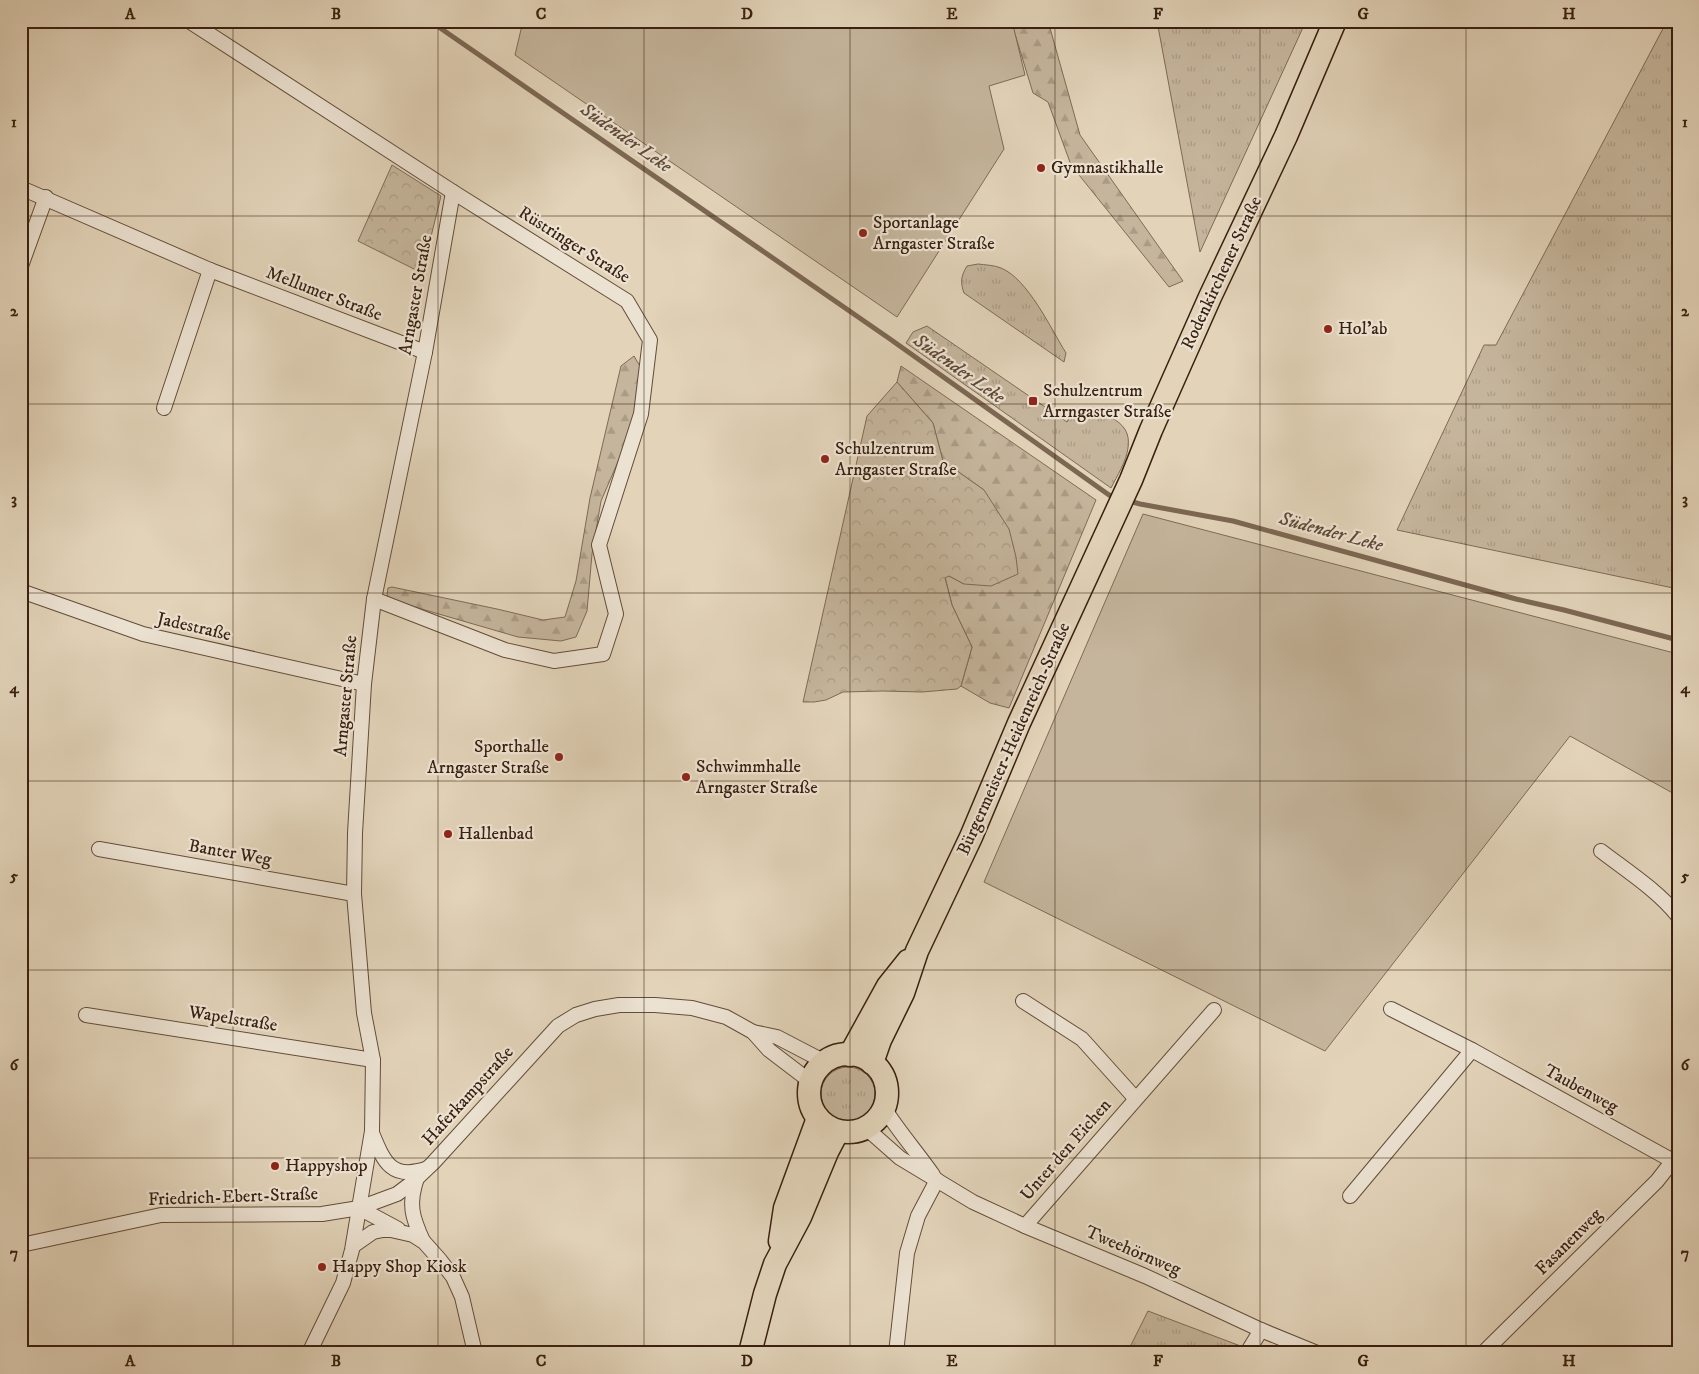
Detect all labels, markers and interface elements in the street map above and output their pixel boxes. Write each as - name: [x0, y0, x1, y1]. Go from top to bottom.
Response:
- text: A: [124, 4, 136, 24]
- text: B: [331, 4, 341, 24]
- text: C: [536, 4, 546, 24]
- text: D: [741, 4, 753, 24]
- text: E: [946, 4, 958, 24]
- text: F: [1153, 4, 1163, 24]
- text: G: [1357, 4, 1369, 24]
- text: H: [1562, 4, 1576, 24]
- water label: Südender Leke: [575, 98, 677, 178]
- text: 1: [11, 112, 17, 132]
- text: 1: [1682, 112, 1688, 132]
- place label: Gymnastikhalle: [1051, 157, 1163, 179]
- marker: Gymnastikhalle: [1035, 162, 1047, 174]
- street label: Rodenkirchener Straße: [1177, 193, 1267, 353]
- street label: Rüstringer Straße: [514, 202, 634, 288]
- place label: Sportanlage Arngaster Straße: [873, 212, 995, 255]
- marker: Sportanlage Arngaster Straße: [857, 227, 869, 239]
- street label: Arngaster Straße: [395, 233, 437, 357]
- street label: Mellumer Straße: [263, 262, 385, 326]
- text: 2: [10, 301, 19, 321]
- text: 2: [1681, 301, 1690, 321]
- place label: Hol'ab: [1338, 318, 1387, 340]
- marker: Hol'ab: [1322, 323, 1334, 335]
- water label: Südender Leke: [908, 329, 1010, 409]
- place label: Schulzentrum Arrngaster Straße: [1043, 380, 1171, 423]
- marker: Schulzentrum Arrngaster Straße: [1027, 395, 1039, 407]
- place label: Schulzentrum Arngaster Straße: [835, 438, 957, 481]
- marker: Schulzentrum Arngaster Straße: [819, 453, 831, 465]
- text: 3: [11, 489, 17, 509]
- text: 3: [1682, 489, 1688, 509]
- water label: Südender Leke: [1276, 507, 1386, 557]
- street label: Jadestraße: [153, 607, 233, 646]
- street label: Bürgermeister-Heidenreich-Straße: [953, 619, 1075, 859]
- street label: Arngaster Straße: [330, 634, 362, 758]
- text: 4: [8, 678, 19, 698]
- text: 4: [1679, 678, 1690, 698]
- place label: Sporthalle Arngaster Straße: [427, 736, 549, 779]
- marker: Sporthalle Arngaster Straße: [553, 751, 565, 763]
- place label: Schwimmhalle Arngaster Straße: [696, 756, 818, 799]
- marker: Schwimmhalle Arngaster Straße: [680, 771, 692, 783]
- place label: Hallenbad: [458, 823, 533, 845]
- marker: Hallenbad: [442, 828, 454, 840]
- street label: Banter Weg: [187, 835, 273, 871]
- text: 5: [9, 866, 18, 886]
- text: 5: [1680, 866, 1689, 886]
- street label: Wapelstraße: [186, 1001, 279, 1037]
- street label: Haferkampstraße: [418, 1042, 518, 1150]
- text: 6: [10, 1055, 20, 1075]
- text: 6: [1681, 1055, 1691, 1075]
- street label: Taubenweg: [1540, 1060, 1622, 1118]
- street label: Unter den Eichen: [1016, 1094, 1117, 1205]
- place label: Happyshop: [285, 1155, 368, 1177]
- marker: Happyshop: [269, 1160, 281, 1172]
- street label: Friedrich-Ebert-Straße: [148, 1183, 318, 1211]
- street label: Fasanenweg: [1531, 1204, 1607, 1280]
- street label: Tweehörnweg: [1082, 1221, 1184, 1281]
- text: 7: [10, 1243, 18, 1263]
- text: 7: [1681, 1243, 1689, 1263]
- place label: Happy Shop Kiosk: [332, 1256, 467, 1278]
- marker: Happy Shop Kiosk: [316, 1261, 328, 1273]
- text: A: [124, 1351, 136, 1371]
- text: B: [331, 1351, 341, 1371]
- text: C: [536, 1351, 546, 1371]
- text: D: [741, 1351, 753, 1371]
- text: E: [946, 1351, 958, 1371]
- text: F: [1153, 1351, 1163, 1371]
- text: G: [1357, 1351, 1369, 1371]
- text: H: [1562, 1351, 1576, 1371]

